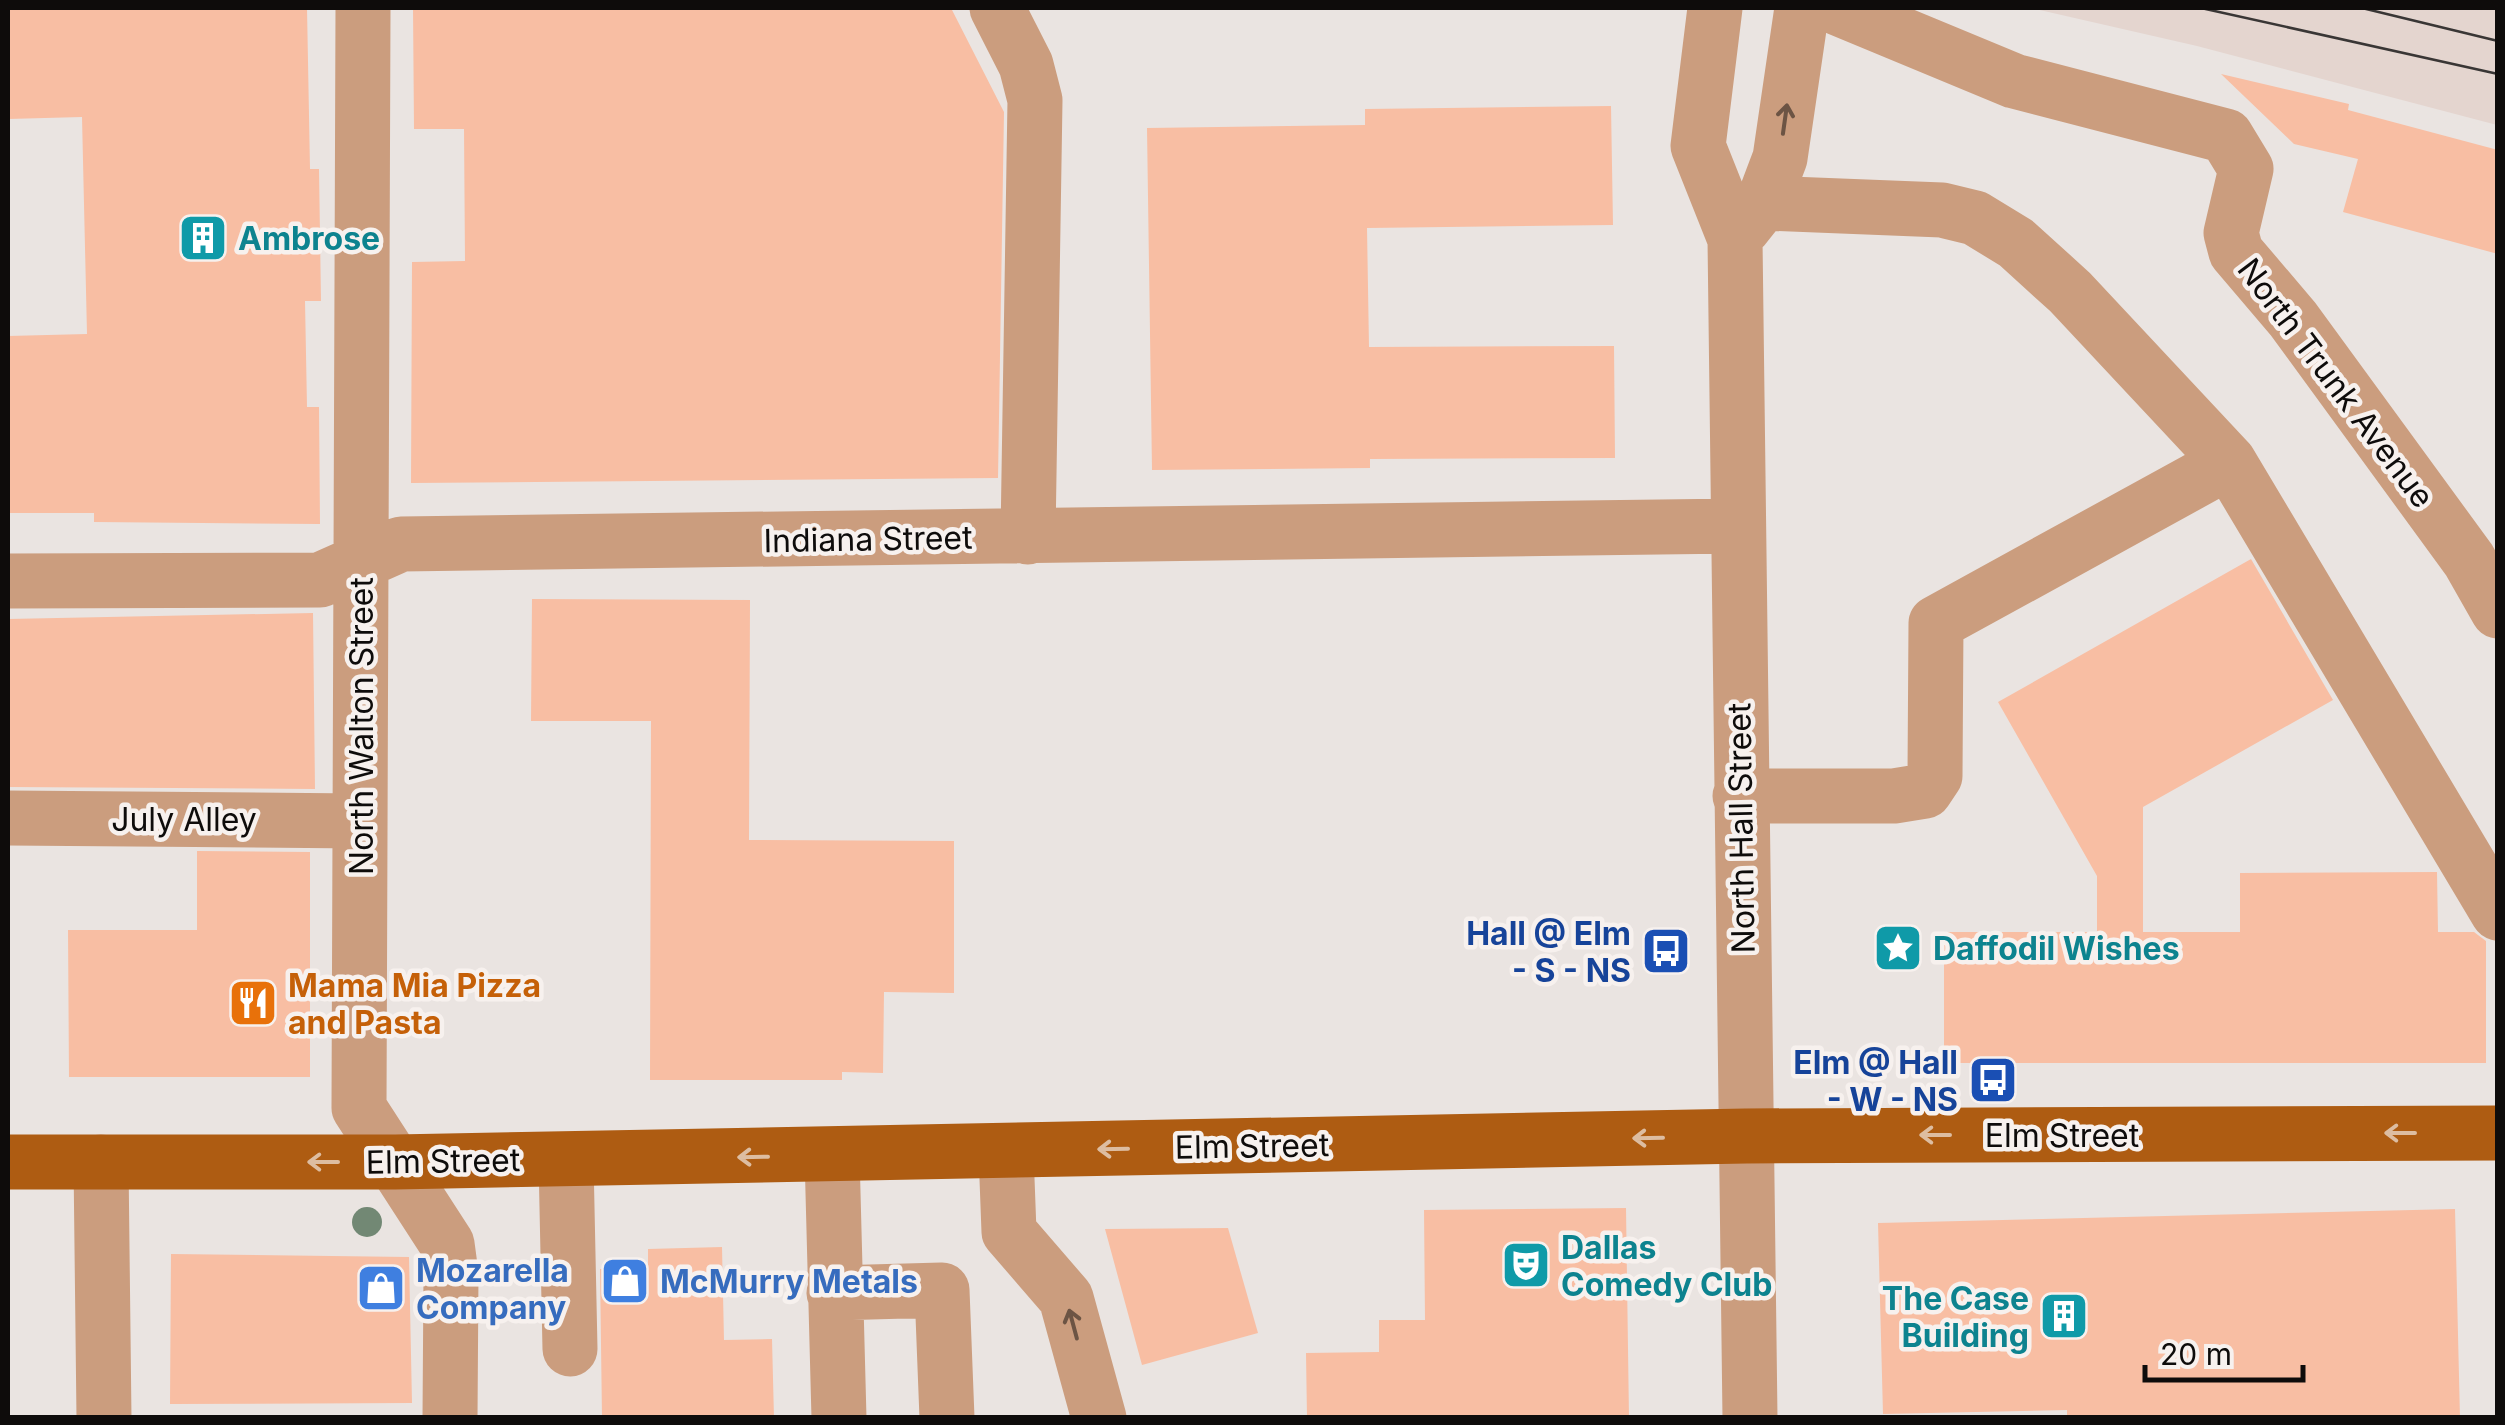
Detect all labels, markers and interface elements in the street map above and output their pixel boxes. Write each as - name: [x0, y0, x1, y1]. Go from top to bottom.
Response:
- one-way arrow: [1777, 104, 1795, 136]
- building icon: Ambrose: [177, 212, 229, 264]
- place label: Ambrose: [238, 219, 380, 258]
- street label: North Trunk Avenue: [2230, 251, 2442, 515]
- street label: Indiana Street: [763, 518, 973, 560]
- street label: North Walton Street: [342, 577, 381, 875]
- street label: North Hall Street: [1719, 702, 1763, 954]
- street label: July Alley: [111, 800, 257, 839]
- place label: Hall @ Elm - S - NS: [1466, 914, 1631, 990]
- place icon: Daffodil Wishes: [1872, 922, 1924, 974]
- bus stop icon: Hall @ Elm - S - NS: [1640, 925, 1692, 977]
- place label: Daffodil Wishes: [1933, 929, 2180, 968]
- place label: Mama Mia Pizza and Pasta: [288, 966, 541, 1042]
- restaurant icon: Mama Mia Pizza and Pasta: [227, 977, 279, 1029]
- place label: Elm @ Hall - W - NS: [1793, 1043, 1958, 1119]
- bus stop icon: Elm @ Hall - W - NS: [1967, 1054, 2019, 1106]
- street label: Elm Street: [1985, 1116, 2139, 1155]
- one-way arrow: [2385, 1124, 2418, 1142]
- street label: Elm Street: [1175, 1125, 1329, 1167]
- one-way arrow: [1920, 1126, 1952, 1144]
- one-way arrow: [1633, 1128, 1665, 1147]
- street label: Elm Street: [366, 1140, 520, 1182]
- one-way arrow: [1098, 1140, 1130, 1159]
- one-way arrow: [738, 1147, 770, 1166]
- one-way arrow: [308, 1152, 340, 1172]
- place label: Dallas Comedy Club: [1561, 1228, 1772, 1304]
- theatre icon: Dallas Comedy Club: [1500, 1239, 1552, 1291]
- place label: Mozarella Company: [416, 1251, 569, 1327]
- shop icon: McMurry Metals: [599, 1255, 651, 1307]
- shop icon: Mozarella Company: [355, 1262, 407, 1314]
- place label: McMurry Metals: [660, 1262, 918, 1301]
- place label: The Case Building: [1882, 1279, 2029, 1355]
- building icon: The Case Building: [2038, 1290, 2090, 1342]
- one-way arrow: [1063, 1308, 1082, 1340]
- scale bar: [2145, 1320, 2302, 1382]
- text: 20 m: [2160, 1336, 2232, 1372]

